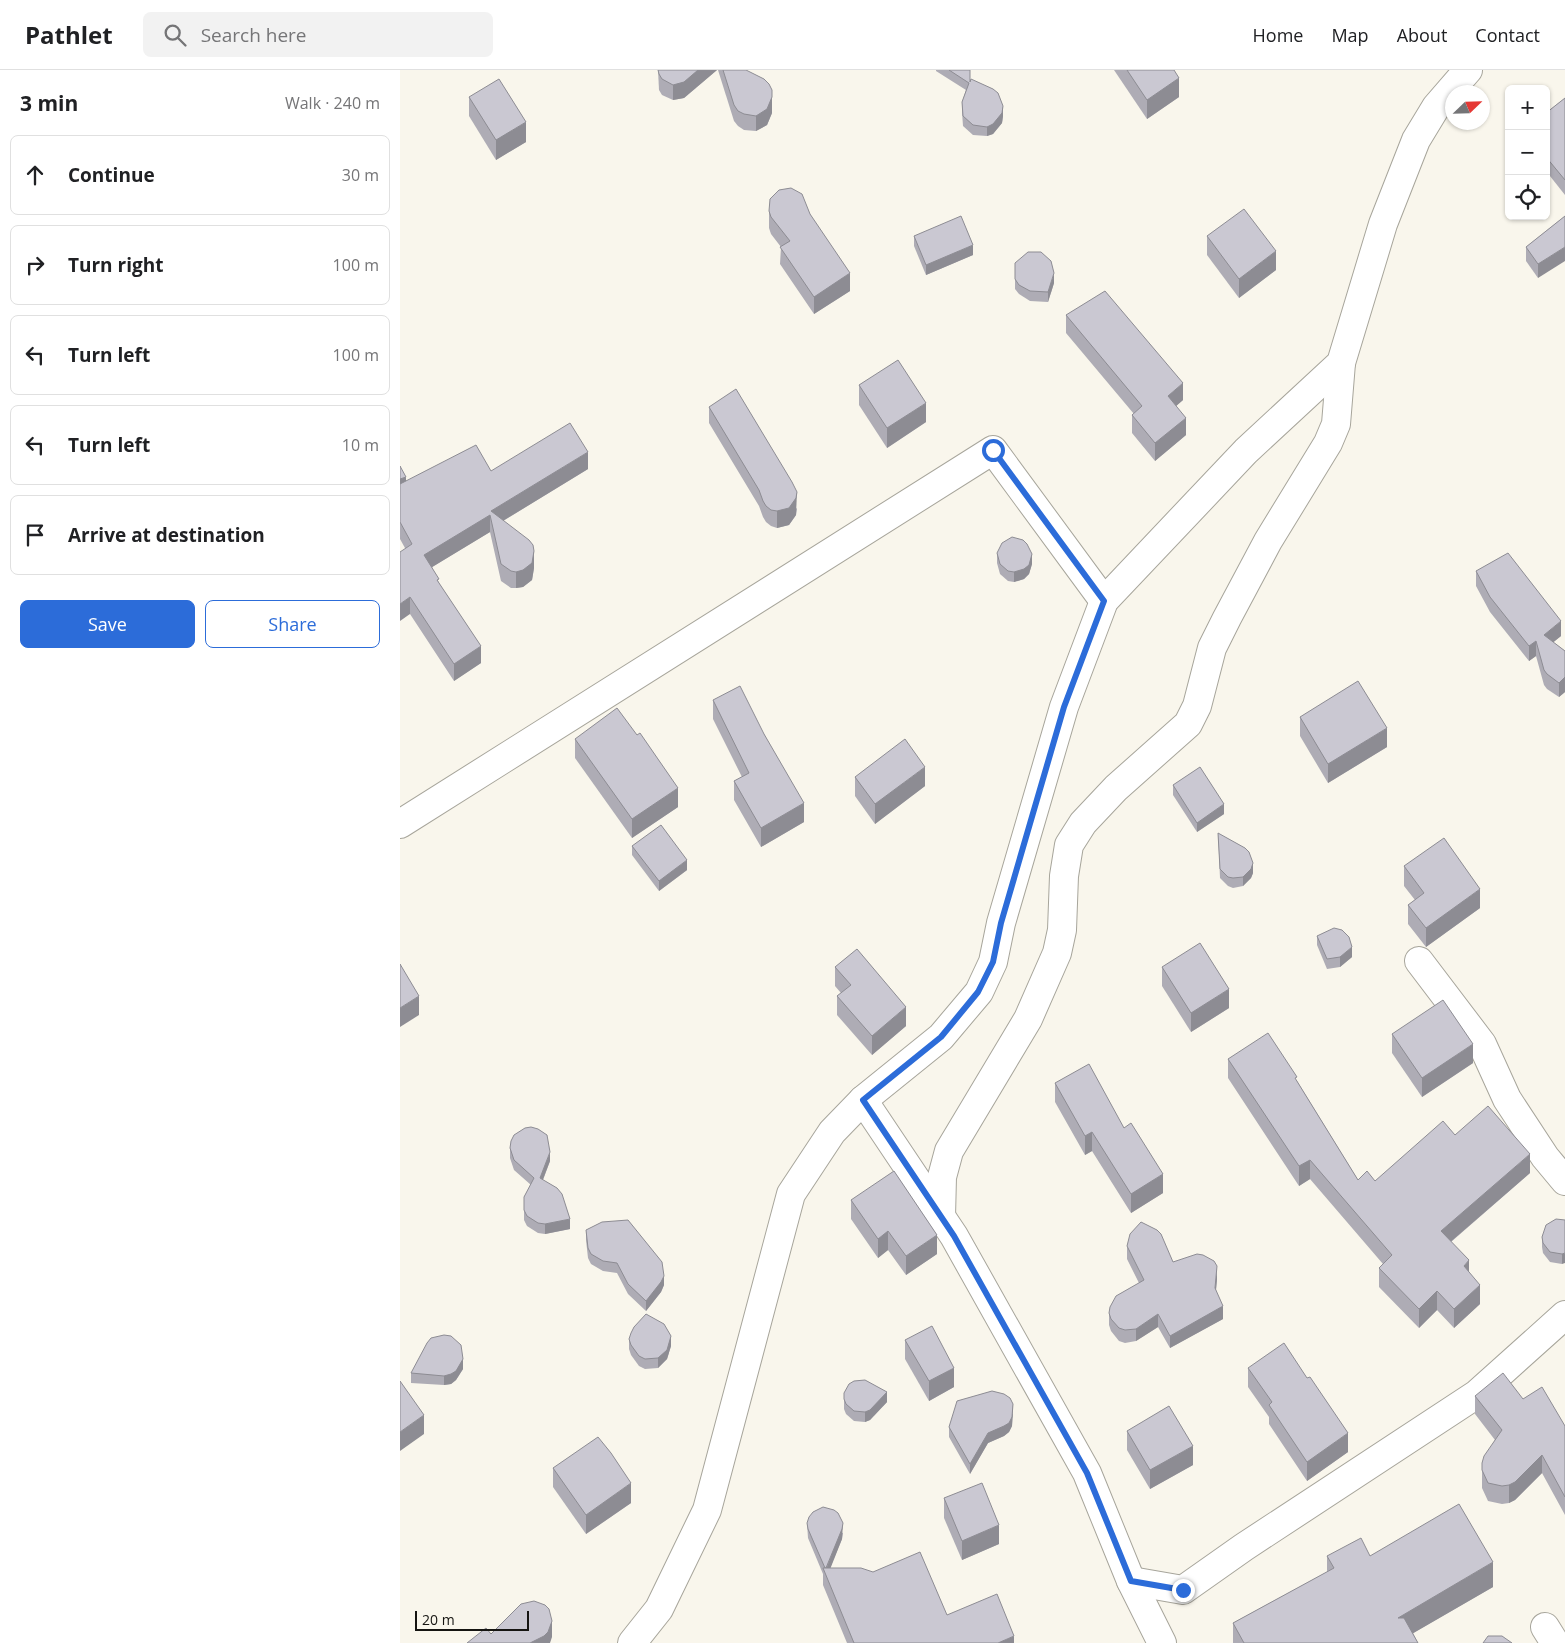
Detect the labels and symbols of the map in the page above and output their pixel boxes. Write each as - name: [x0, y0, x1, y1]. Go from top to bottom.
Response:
- north arrow: [1445, 85, 1490, 130]
- route start: [982, 439, 1005, 462]
- route end: [1172, 1579, 1195, 1602]
- scale bar: [415, 1608, 529, 1631]

